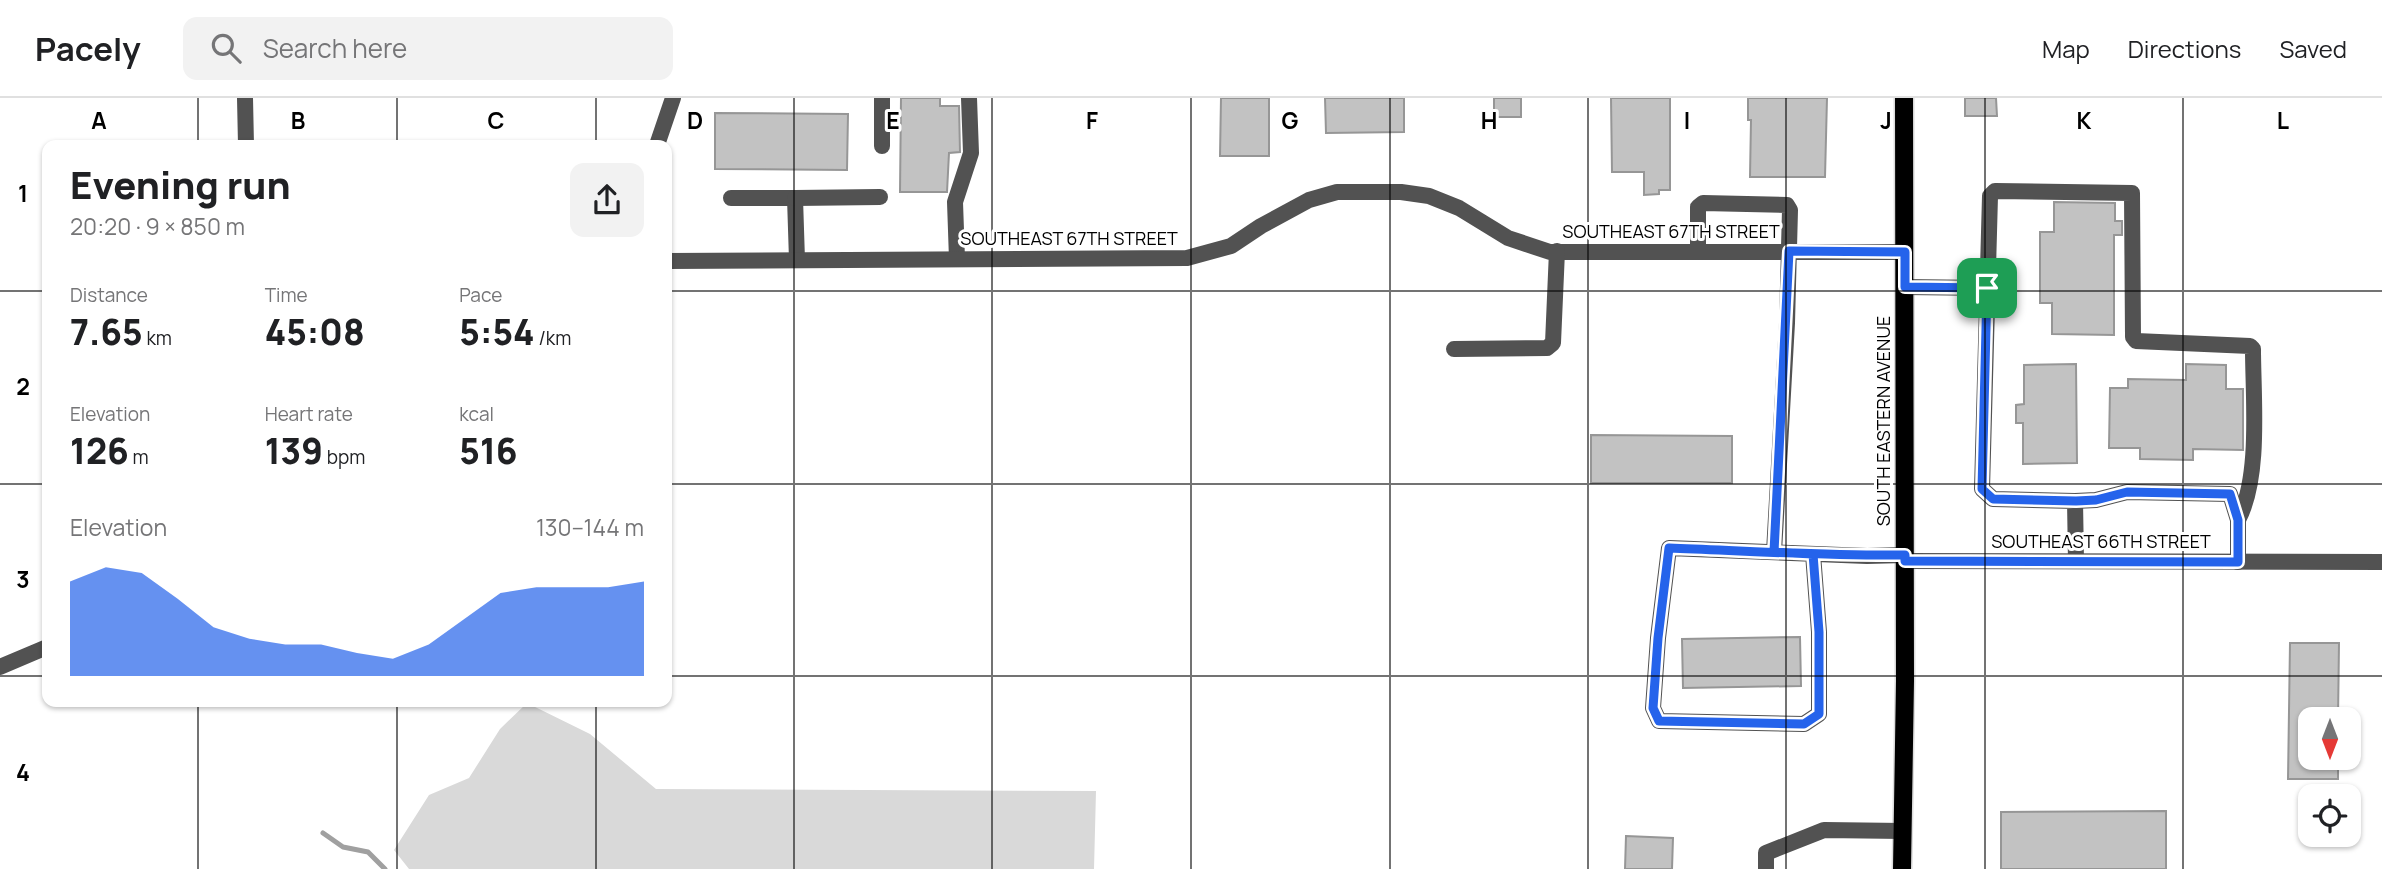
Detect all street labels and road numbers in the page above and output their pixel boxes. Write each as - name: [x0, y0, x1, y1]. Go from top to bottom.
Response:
- street label: SOUTHEAST 67TH STREET: [1562, 219, 1780, 243]
- street label: SOUTHEAST 67TH STREET: [960, 226, 1178, 250]
- street label: SOUTH EASTERN AVENUE: [1871, 316, 1895, 526]
- street label: SOUTHEAST 66TH STREET: [1991, 529, 2211, 553]

